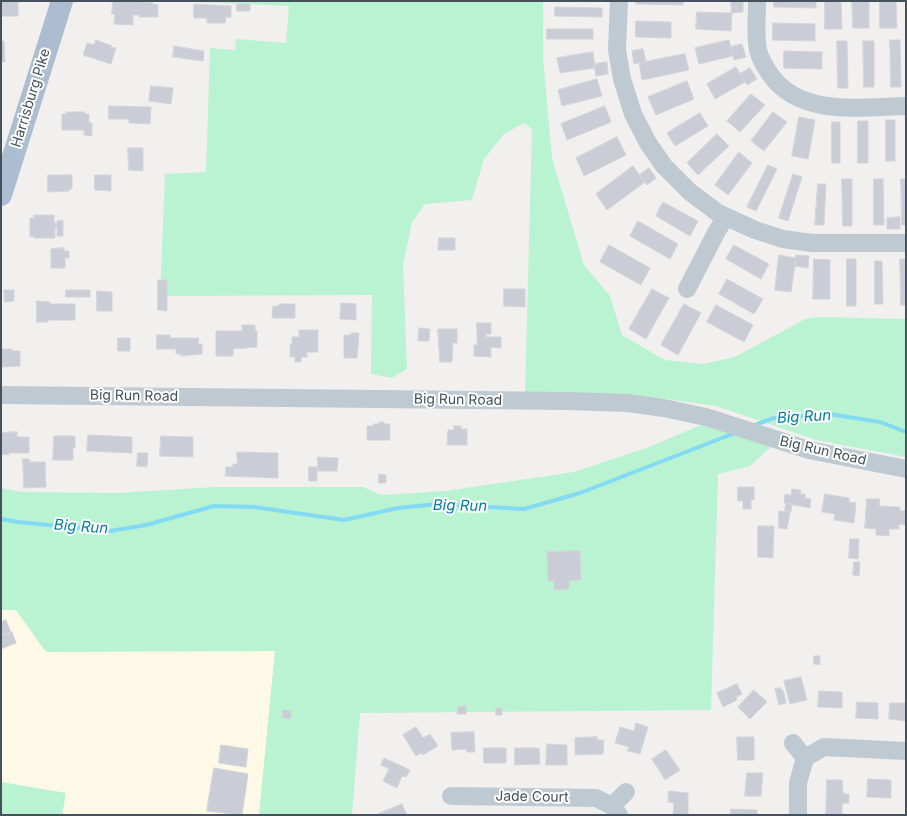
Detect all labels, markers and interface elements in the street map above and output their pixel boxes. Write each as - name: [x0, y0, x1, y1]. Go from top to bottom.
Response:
- street label: Harrisburg Pike: [8, 47, 54, 149]
- street label: Big Run Road: [90, 387, 178, 405]
- street label: Big Run Road: [414, 391, 502, 409]
- water label: Big Run: [776, 407, 832, 427]
- street label: Big Run Road: [778, 433, 868, 469]
- water label: Big Run: [433, 497, 487, 515]
- water label: Big Run: [53, 516, 109, 538]
- street label: Jade Court: [495, 788, 569, 806]

